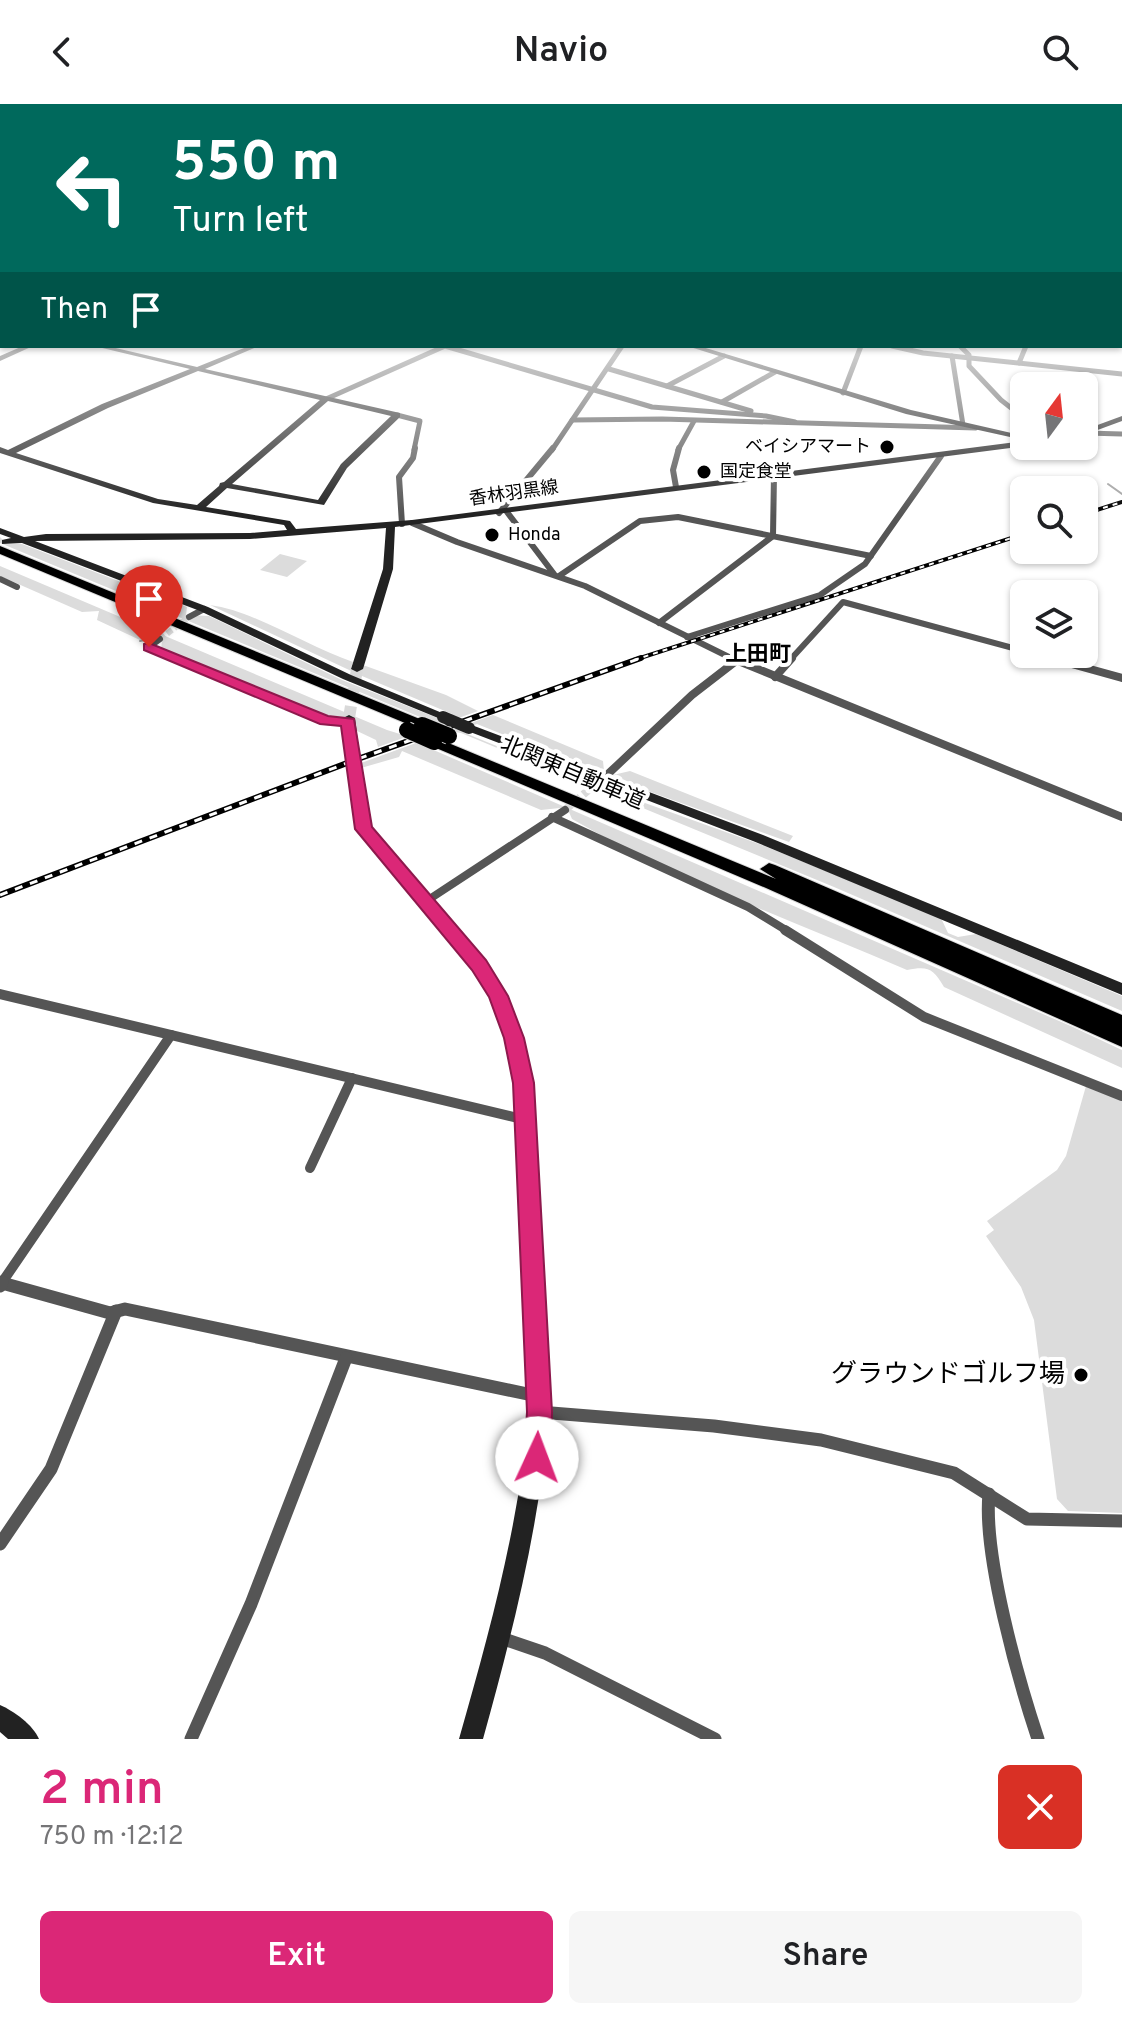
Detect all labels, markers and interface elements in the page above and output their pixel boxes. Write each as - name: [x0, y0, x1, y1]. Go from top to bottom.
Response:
- text: Navio: [514, 29, 608, 75]
- icon: back: [40, 30, 84, 74]
- icon: search: [1038, 30, 1082, 74]
- text: 550 m: [172, 130, 340, 200]
- icon: left: [40, 136, 144, 240]
- text: Turn left: [172, 199, 309, 245]
- icon: arrive: [124, 288, 168, 332]
- text: Then: [40, 292, 108, 329]
- north arrow: [1010, 372, 1098, 460]
- map controls: [1010, 372, 1098, 668]
- place label: ベイシアマート: [745, 436, 871, 459]
- marker: ベイシアマート: [878, 438, 896, 456]
- place label: 国定食堂: [720, 461, 792, 484]
- marker: 国定食堂: [695, 463, 713, 481]
- street label: 香林羽黒線: [468, 476, 560, 512]
- button: search: [1010, 476, 1098, 564]
- place label: Honda: [508, 524, 561, 547]
- marker: Honda: [483, 526, 501, 544]
- pin: [115, 565, 183, 647]
- icon: arrive: [127, 577, 171, 621]
- button: layers: [1010, 580, 1098, 668]
- district label: 上田町: [725, 642, 791, 669]
- street label: 北関東自動車道: [496, 731, 648, 817]
- place label: グラウンドゴルフ場: [831, 1359, 1065, 1392]
- marker: グラウンドゴルフ場: [1072, 1366, 1090, 1384]
- position arrow: [495, 1416, 579, 1500]
- text: 2 min: [40, 1761, 164, 1821]
- button: close: [998, 1765, 1082, 1849]
- text: 750 m · 12:12: [40, 1821, 184, 1854]
- button: Exit: [40, 1911, 553, 2003]
- button: Share: [569, 1911, 1082, 2003]

